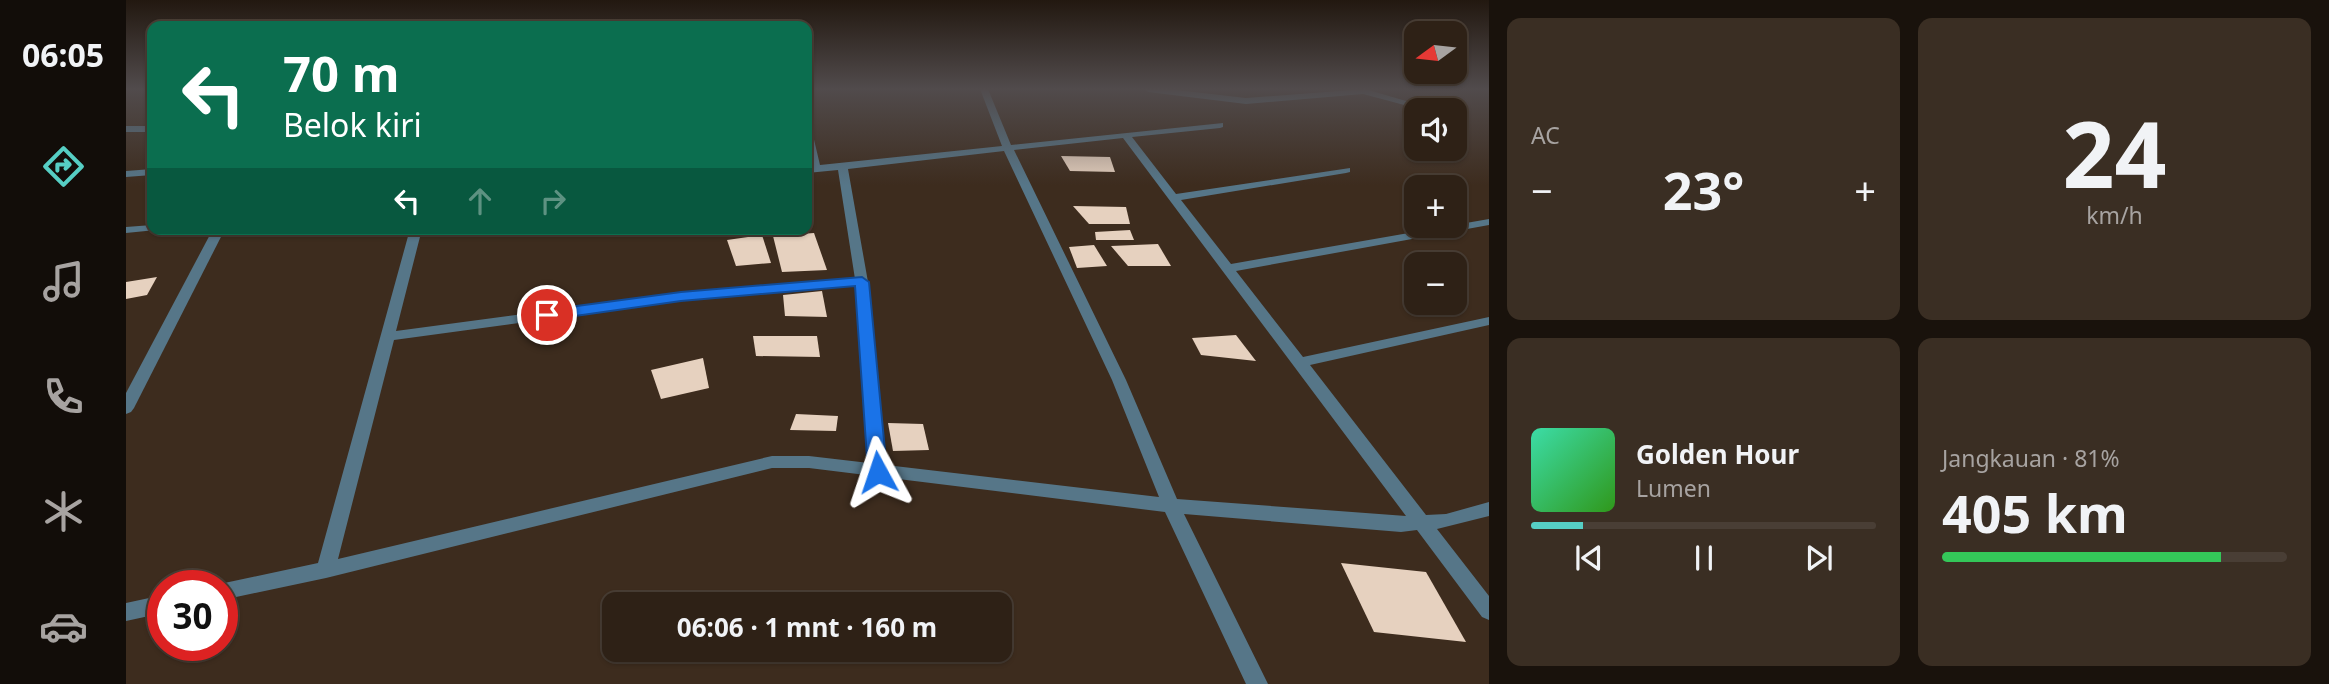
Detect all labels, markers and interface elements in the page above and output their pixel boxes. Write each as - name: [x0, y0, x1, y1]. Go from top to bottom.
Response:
- north arrow: [1404, 21, 1466, 84]
- map controls: [1404, 21, 1467, 315]
- text: 06:05: [22, 33, 104, 76]
- text: 70 m: [283, 40, 400, 106]
- icon: left: [168, 49, 259, 140]
- text: 24: [2062, 91, 2167, 215]
- button: sound: [1404, 98, 1467, 161]
- text: Belok kiri: [283, 103, 422, 146]
- text: AC: [1531, 119, 1560, 151]
- icon: directions: [39, 142, 88, 191]
- text: 23°: [1663, 154, 1744, 225]
- text: −: [1531, 164, 1553, 216]
- text: +: [1854, 164, 1876, 216]
- button: +: [1404, 175, 1467, 238]
- icon: left: [388, 182, 426, 220]
- icon: ahead: [461, 182, 499, 220]
- icon: right: [534, 182, 572, 220]
- text: km/h: [2086, 199, 2143, 231]
- button: −: [1404, 252, 1467, 315]
- icon: music: [39, 257, 88, 306]
- pin: [517, 285, 577, 345]
- icon: arrive: [528, 296, 566, 334]
- icon: phone: [39, 372, 88, 421]
- position arrow: [841, 435, 915, 509]
- text: Golden Hour: [1636, 436, 1799, 472]
- text: Jangkauan · 81%: [1942, 442, 2120, 474]
- text: Lumen: [1636, 472, 1711, 504]
- text: 405 km: [1942, 477, 2128, 548]
- icon: climate: [39, 487, 88, 536]
- icon: previous: [1570, 539, 1608, 577]
- icon: pause: [1685, 539, 1723, 577]
- icon: next: [1800, 539, 1838, 577]
- speed limit sign: 30: [147, 570, 238, 661]
- icon: car: [39, 602, 88, 651]
- text: 06:06 · 1 mnt · 160 m: [677, 609, 937, 645]

